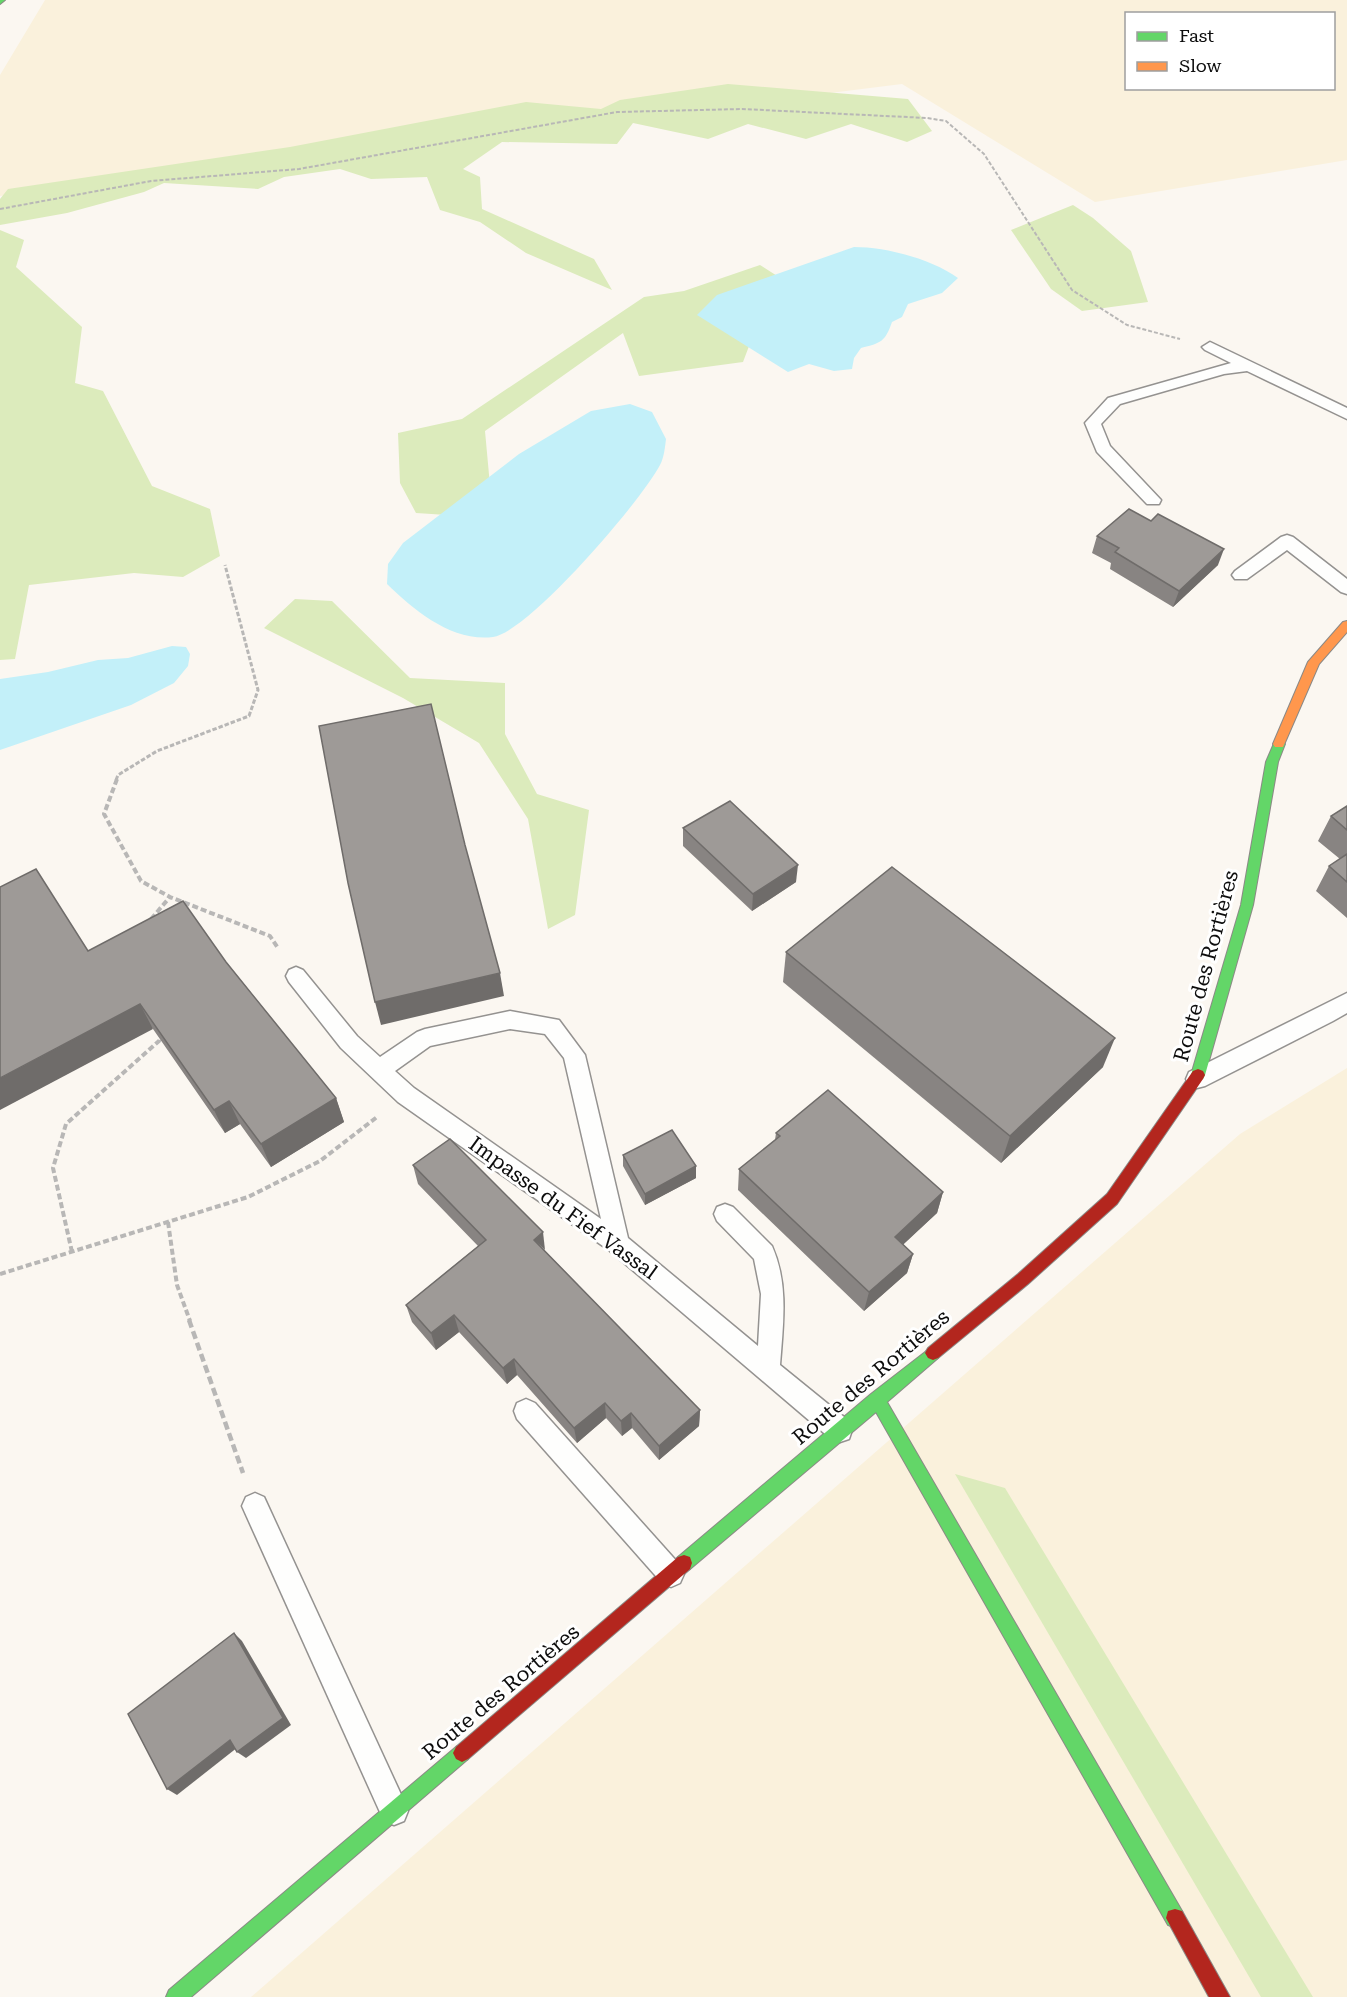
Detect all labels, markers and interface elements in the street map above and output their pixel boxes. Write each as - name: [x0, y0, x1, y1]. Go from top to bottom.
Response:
- legend: [1125, 12, 1335, 90]
- text: Fast: [1179, 25, 1214, 46]
- text: Slow: [1179, 55, 1221, 76]
- street label: Route des Rortières: [1169, 868, 1243, 1064]
- street label: Impasse du Fief Vassal: [464, 1132, 662, 1285]
- street label: Route des Rortières: [788, 1304, 954, 1450]
- street label: Route des Rortières: [418, 1619, 584, 1765]

